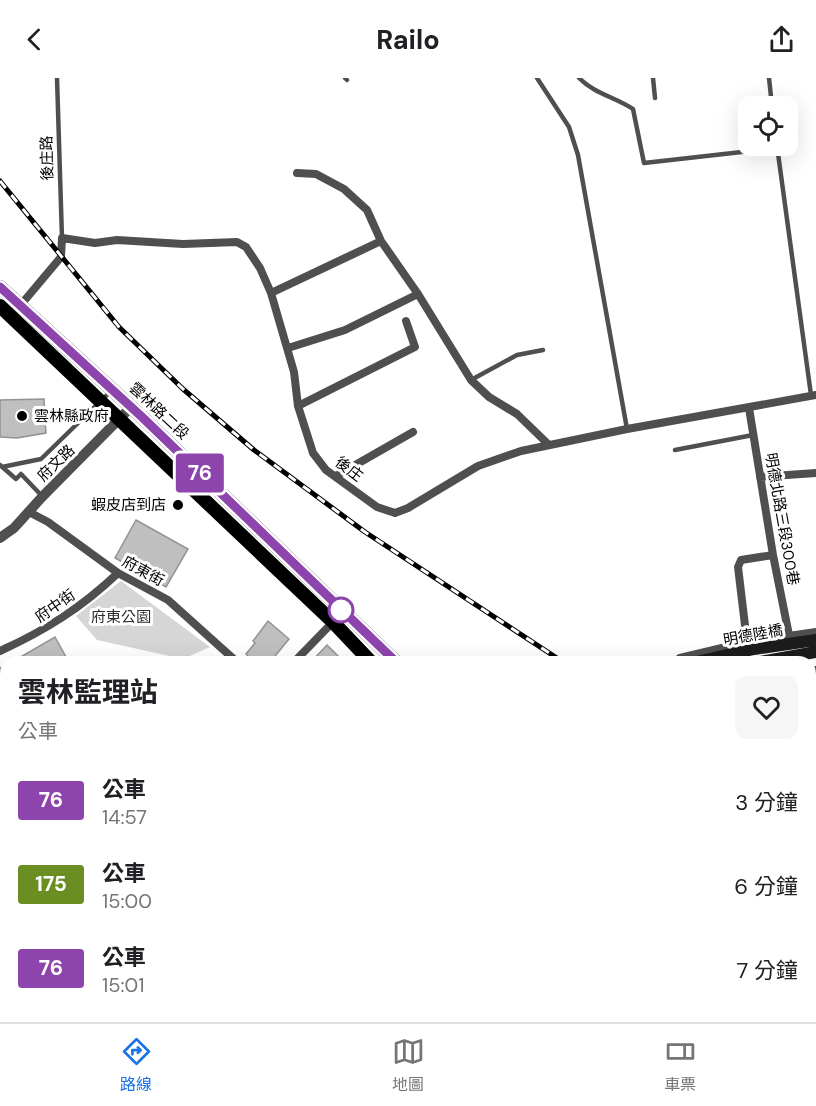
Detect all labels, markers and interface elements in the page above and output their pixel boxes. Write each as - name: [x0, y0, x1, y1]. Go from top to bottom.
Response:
- text: Railo: [376, 22, 440, 57]
- icon: back: [18, 23, 51, 56]
- icon: share: [765, 23, 798, 56]
- map controls: [738, 96, 798, 156]
- button: locate: [738, 96, 798, 156]
- street label: 後庄路: [37, 135, 57, 181]
- street label: 雲林路二段: [125, 378, 193, 444]
- place label: 雲林縣政府: [34, 406, 109, 426]
- marker: 雲林縣政府: [15, 409, 29, 423]
- street label: 府文路: [33, 440, 79, 486]
- street label: 明德北路三段300巷: [760, 451, 804, 587]
- street label: 後庄: [331, 452, 367, 486]
- line badge: 76: [173, 454, 227, 492]
- text: 76: [188, 459, 212, 487]
- place label: 蝦皮店到店: [91, 495, 166, 515]
- marker: 蝦皮店到店: [171, 498, 185, 512]
- street label: 府東街: [118, 551, 168, 591]
- street label: 府中街: [31, 585, 79, 627]
- unlabelled marker: [328, 597, 354, 623]
- park label: 府東公園: [91, 607, 151, 627]
- street label: 明德陸橋: [722, 620, 784, 650]
- text: 雲林監理站: [18, 674, 158, 711]
- button: heart: [735, 676, 798, 739]
- text: 公車: [18, 718, 58, 744]
- text: 公車: [102, 775, 146, 804]
- text: 76: [39, 786, 63, 814]
- text: 3 分鐘: [735, 788, 798, 817]
- text: 14:57: [102, 804, 147, 830]
- text: 公車: [102, 859, 146, 888]
- text: 175: [35, 870, 67, 898]
- text: 6 分鐘: [734, 872, 798, 901]
- text: 15:00: [102, 888, 152, 914]
- text: 公車: [102, 943, 146, 972]
- text: 76: [39, 954, 63, 982]
- text: 7 分鐘: [736, 956, 798, 985]
- text: 15:01: [102, 972, 144, 998]
- tab: 路線: [120, 1035, 153, 1095]
- tab: 地圖: [392, 1035, 425, 1095]
- tab: 車票: [664, 1035, 697, 1095]

